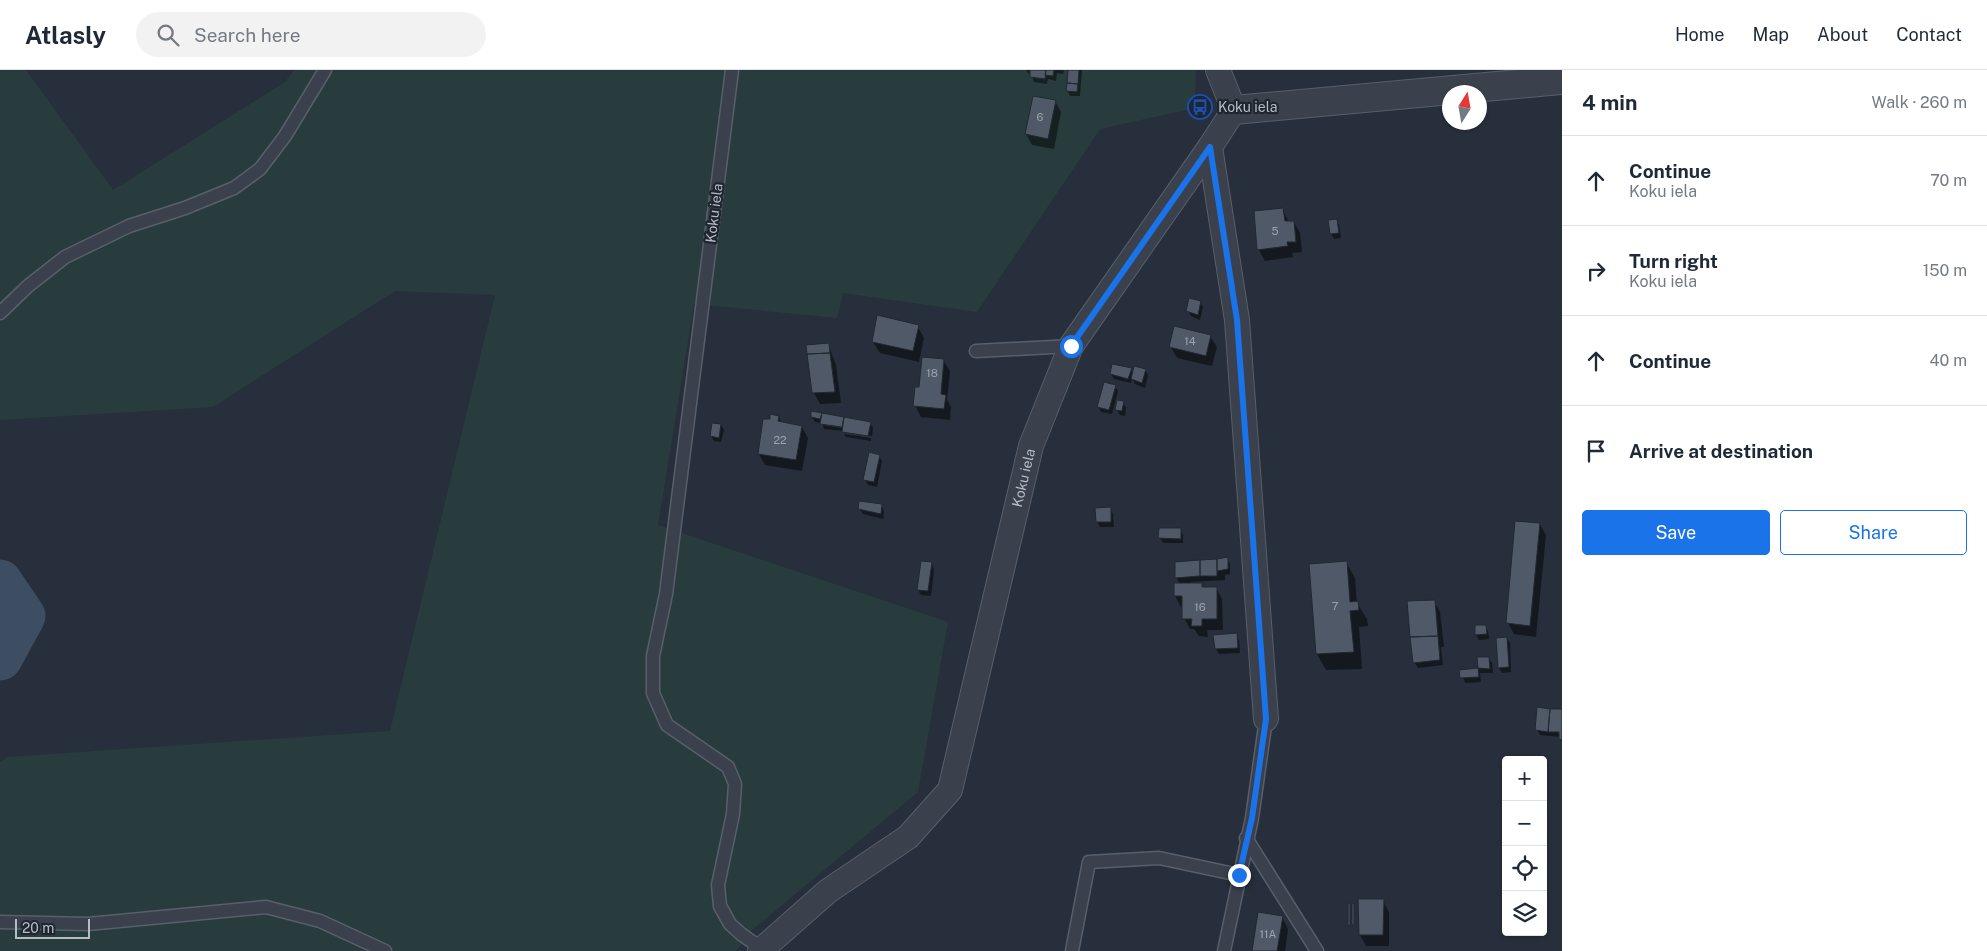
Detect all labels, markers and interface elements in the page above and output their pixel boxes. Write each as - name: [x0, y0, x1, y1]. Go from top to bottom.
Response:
- search box: [136, 12, 486, 57]
- text: Atlasly: [25, 21, 106, 49]
- icon: search: [154, 21, 182, 49]
- text: Search here: [194, 24, 301, 46]
- text: Home: [1675, 24, 1725, 45]
- text: Map: [1753, 24, 1789, 45]
- text: About: [1817, 24, 1868, 45]
- text: Contact: [1896, 24, 1962, 45]
- north arrow: [1442, 85, 1487, 130]
- text: 4 min: [1582, 90, 1637, 115]
- text: Walk · 260 m: [1872, 93, 1967, 112]
- bus stop icon: Koku iela: [1187, 94, 1213, 120]
- place label: Koku iela: [1218, 99, 1278, 115]
- house number: 6: [1037, 111, 1044, 123]
- text: Continue: [1629, 160, 1711, 182]
- icon: ahead: [1582, 167, 1610, 195]
- text: 70 m: [1930, 171, 1967, 190]
- street label: Koku iela: [702, 182, 726, 244]
- text: Koku iela: [1629, 182, 1697, 201]
- house number: 5: [1271, 225, 1279, 237]
- text: Turn right: [1629, 250, 1718, 272]
- icon: right: [1582, 257, 1610, 285]
- text: 150 m: [1923, 261, 1967, 280]
- text: Koku iela: [1629, 272, 1697, 291]
- route start: [1060, 335, 1083, 358]
- house number: 14: [1184, 335, 1196, 347]
- icon: ahead: [1582, 347, 1610, 375]
- text: Continue: [1629, 350, 1711, 372]
- text: 40 m: [1929, 351, 1967, 370]
- house number: 18: [926, 367, 938, 379]
- house number: 22: [773, 434, 787, 446]
- icon: arrive: [1582, 437, 1610, 465]
- text: Arrive at destination: [1629, 440, 1813, 462]
- street label: Koku iela: [1009, 447, 1038, 509]
- button: Save: [1582, 510, 1770, 555]
- button: Share: [1780, 510, 1967, 555]
- house number: 7: [1332, 600, 1339, 612]
- house number: 16: [1194, 601, 1206, 613]
- map controls: [1502, 756, 1547, 936]
- button: +: [1502, 756, 1547, 801]
- button: −: [1502, 801, 1547, 846]
- button: locate: [1502, 846, 1547, 891]
- route end: [1228, 864, 1251, 887]
- button: layers: [1502, 891, 1547, 936]
- scale bar: [15, 916, 90, 939]
- text: 20 m: [22, 920, 54, 936]
- house number: 11A: [1260, 928, 1277, 940]

